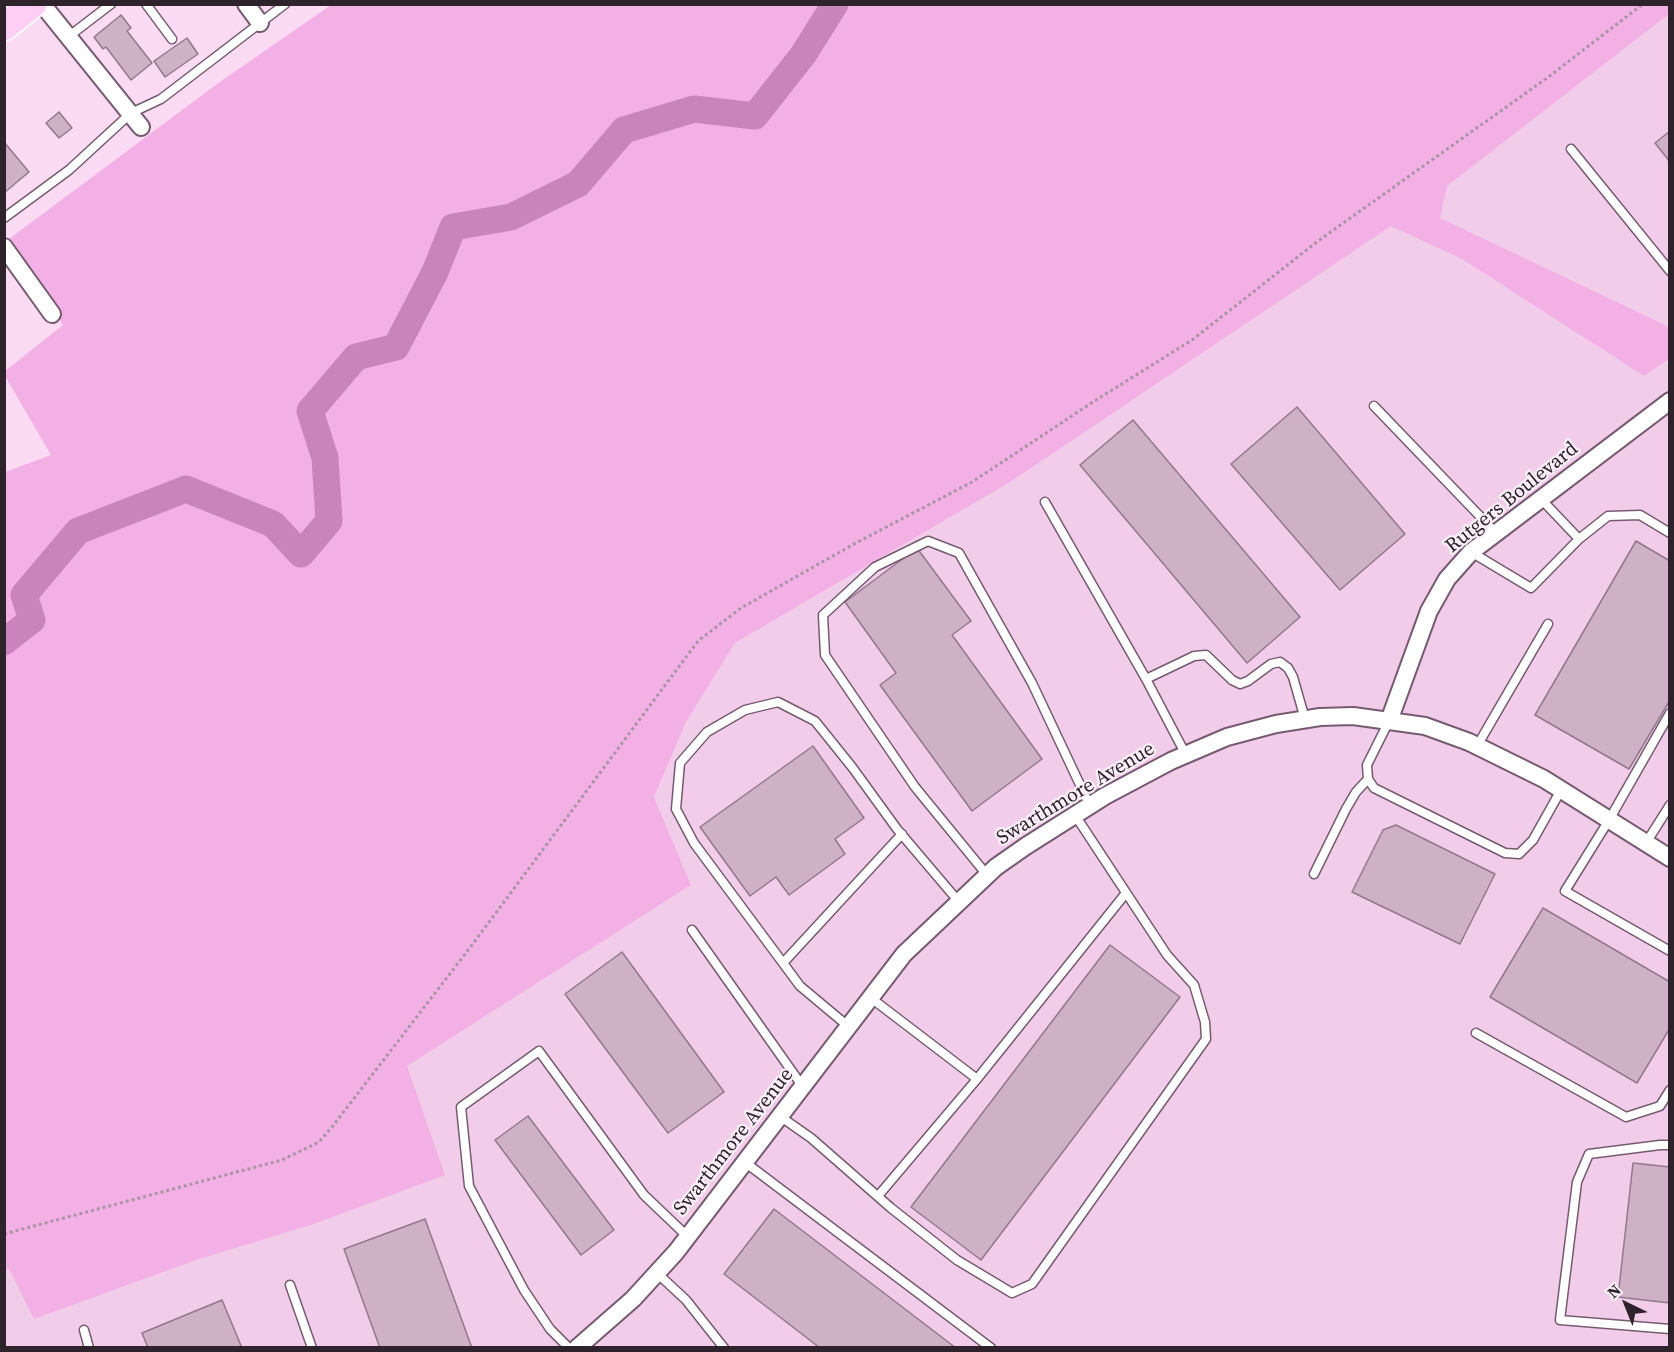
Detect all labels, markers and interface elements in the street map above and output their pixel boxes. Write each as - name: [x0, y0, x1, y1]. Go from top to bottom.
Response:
- street label: Rutgers Boulevard: [1441, 437, 1583, 559]
- street label: Swarthmore Avenue: [993, 737, 1159, 851]
- street label: Swarthmore Avenue: [669, 1064, 799, 1220]
- north arrow: [1596, 1274, 1656, 1334]
- text: N: [1602, 1279, 1625, 1303]

